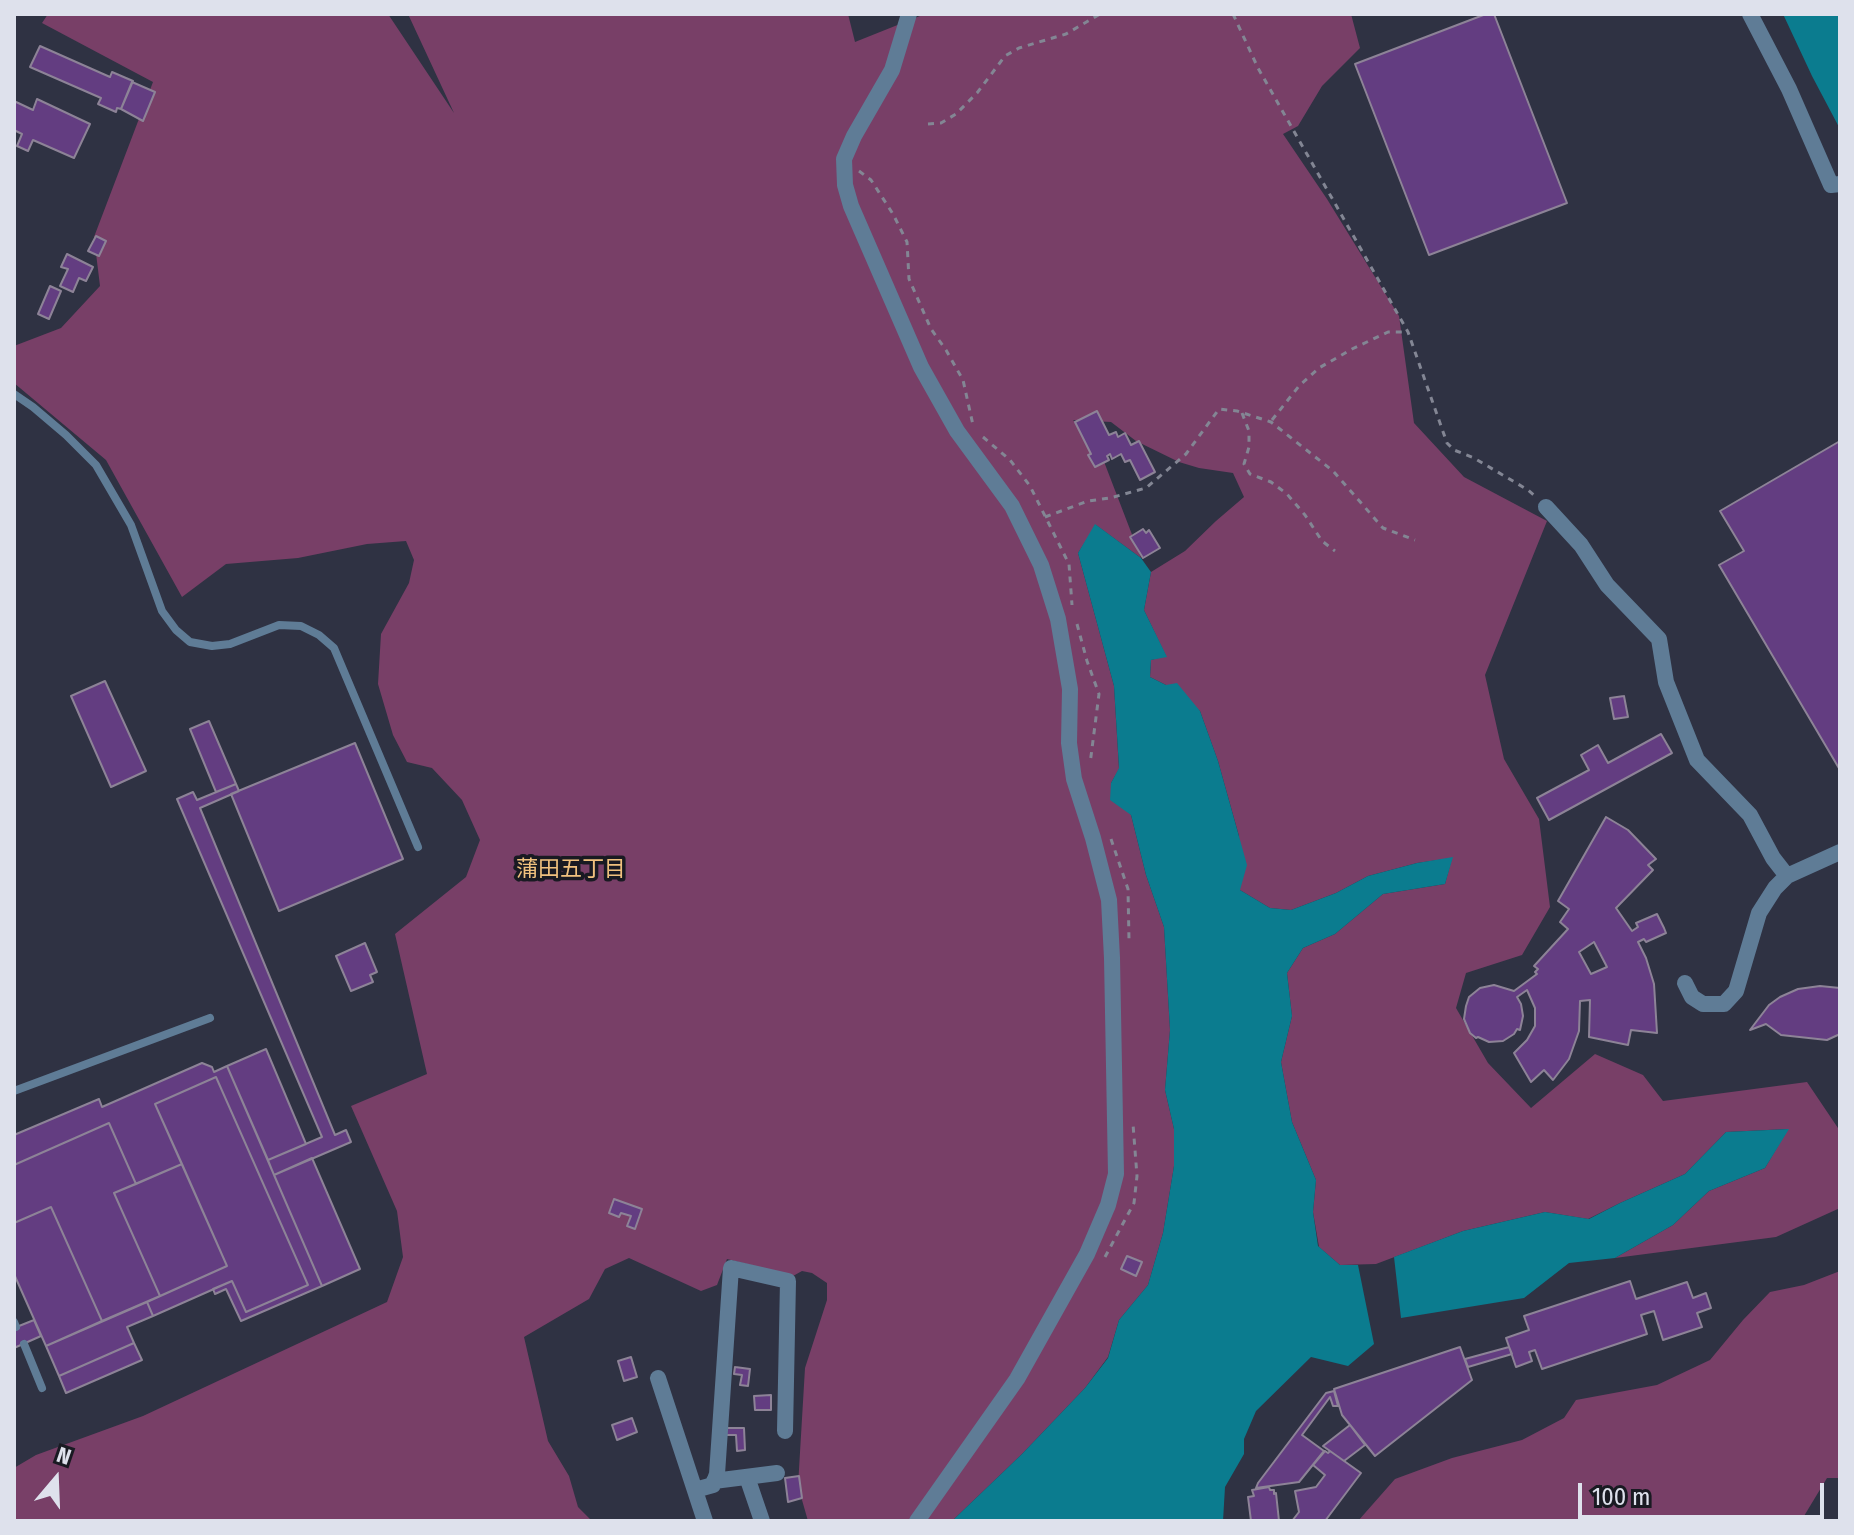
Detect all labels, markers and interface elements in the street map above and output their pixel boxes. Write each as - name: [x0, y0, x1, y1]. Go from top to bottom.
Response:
- district label: 蒲田五丁目: [516, 857, 626, 883]
- north arrow: [16, 1439, 96, 1519]
- text: N: [53, 1441, 75, 1471]
- scale bar: [1582, 1467, 1828, 1517]
- text: 100 m: [1592, 1483, 1650, 1511]

